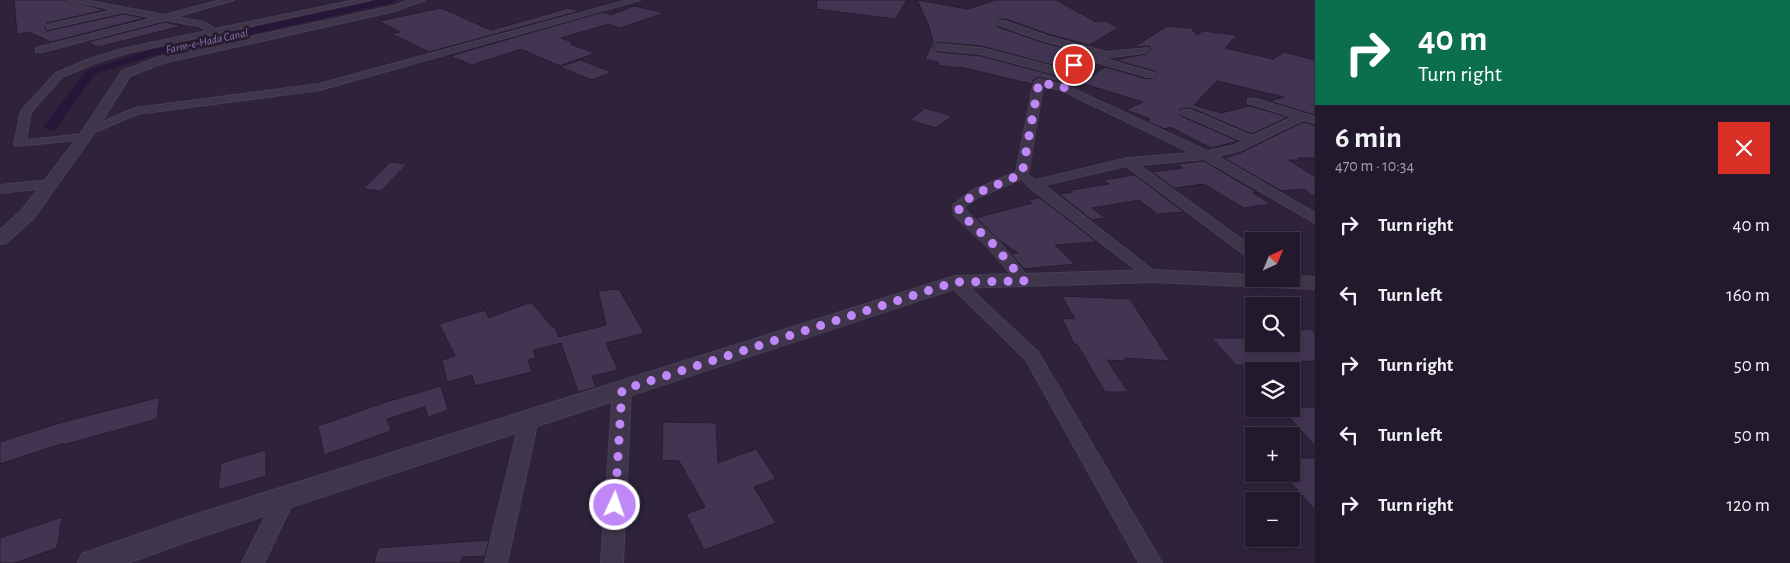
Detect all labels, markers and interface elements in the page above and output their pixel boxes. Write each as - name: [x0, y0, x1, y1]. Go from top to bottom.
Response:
- icon: right: [1335, 20, 1400, 85]
- text: 40 m: [1418, 22, 1487, 57]
- water label: Farm-e-Hada Canal: [165, 26, 249, 56]
- pin: [1053, 44, 1095, 86]
- icon: arrive: [1060, 51, 1088, 79]
- text: Turn right: [1418, 63, 1502, 85]
- button: close: [1718, 122, 1770, 174]
- text: 6 min: [1335, 123, 1402, 153]
- text: 470 m · 10:34: [1335, 158, 1414, 174]
- icon: right: [1335, 211, 1363, 239]
- text: Turn right: [1378, 216, 1453, 235]
- text: 40 m: [1732, 216, 1770, 235]
- north arrow: [1245, 232, 1300, 288]
- map controls: [1245, 232, 1300, 547]
- icon: left: [1335, 281, 1363, 309]
- text: Turn left: [1378, 286, 1442, 305]
- text: 160 m: [1726, 286, 1770, 305]
- button: search: [1245, 297, 1300, 352]
- icon: right: [1335, 351, 1363, 379]
- text: Turn right: [1378, 356, 1453, 375]
- text: 50 m: [1734, 356, 1770, 375]
- button: layers: [1245, 362, 1300, 417]
- icon: left: [1335, 421, 1363, 449]
- text: Turn left: [1378, 426, 1442, 445]
- text: 50 m: [1734, 426, 1770, 445]
- button: +: [1245, 427, 1300, 482]
- position arrow: [588, 478, 640, 530]
- icon: right: [1335, 491, 1363, 519]
- button: −: [1245, 492, 1300, 547]
- text: Turn right: [1378, 496, 1453, 515]
- text: 120 m: [1726, 496, 1770, 515]

